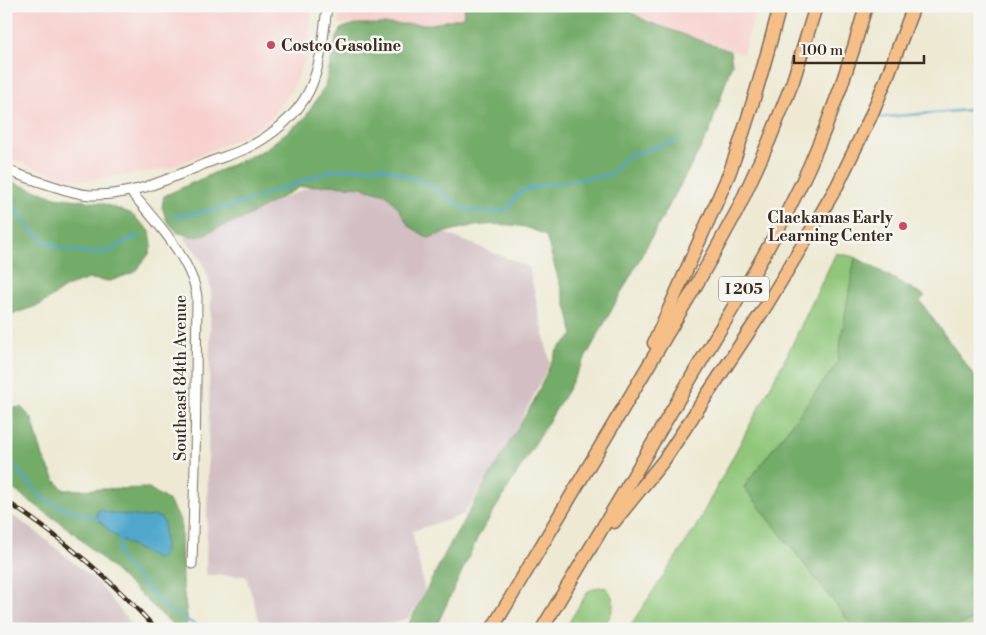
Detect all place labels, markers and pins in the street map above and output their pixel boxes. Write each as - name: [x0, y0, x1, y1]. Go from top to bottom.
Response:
- place label: Costco Gasoline: [281, 36, 402, 56]
- marker: Costco Gasoline: [265, 39, 277, 51]
- place label: Clackamas Early Learning Center: [767, 208, 894, 246]
- marker: Clackamas Early Learning Center: [897, 220, 909, 232]

